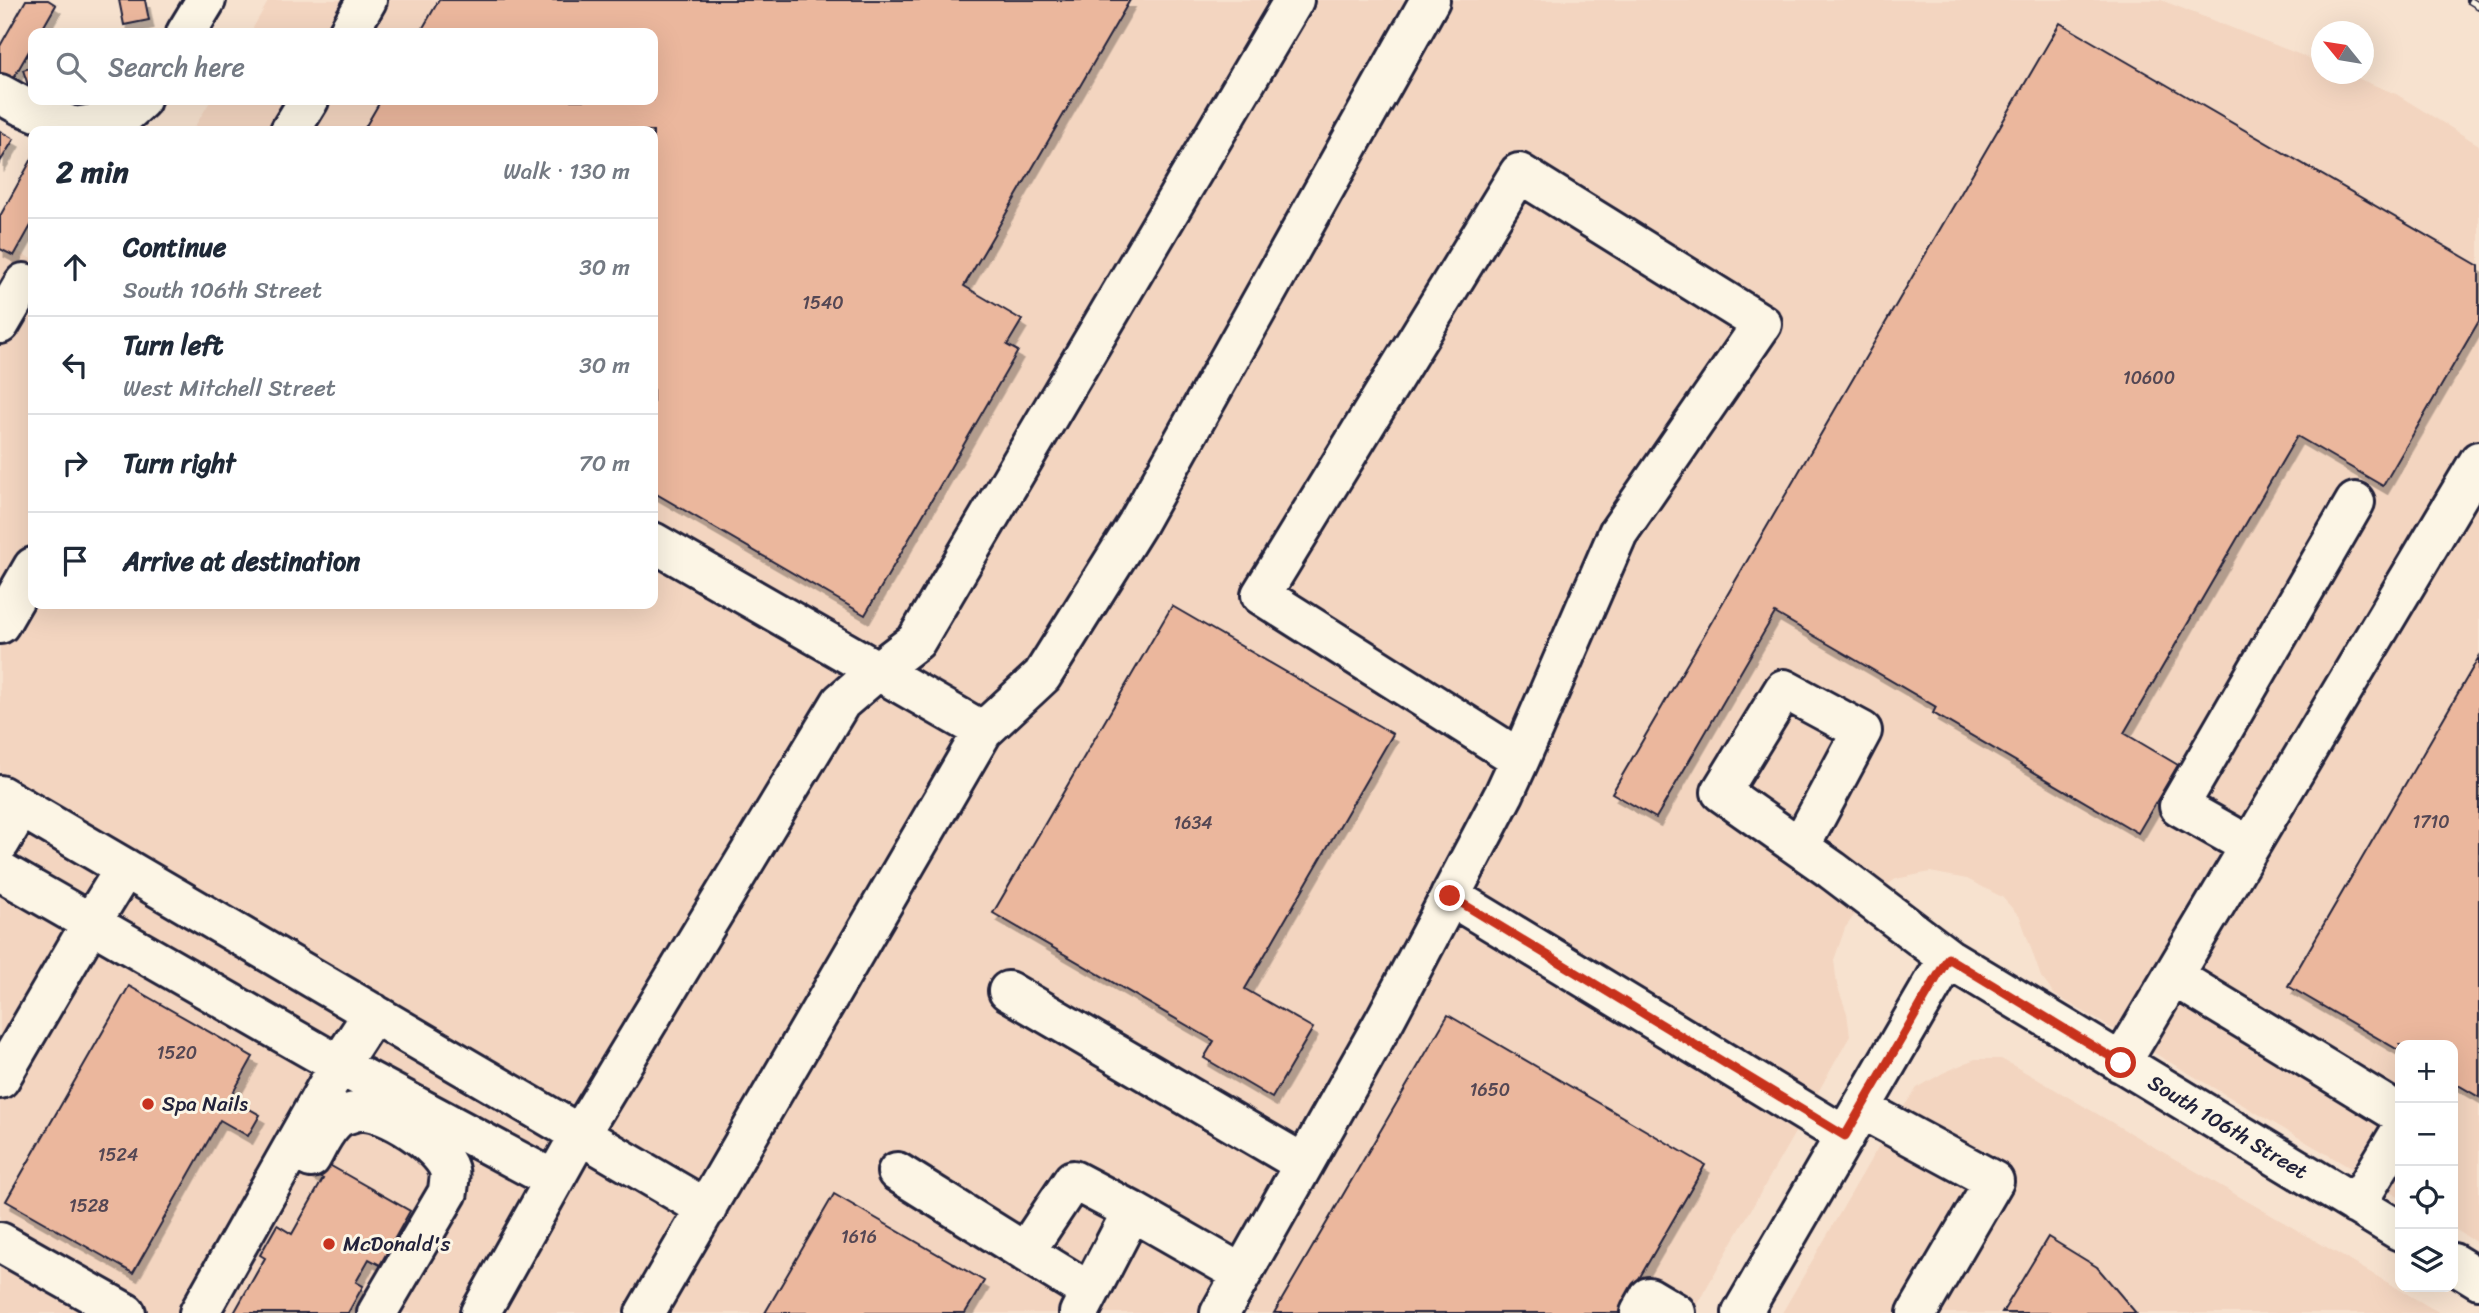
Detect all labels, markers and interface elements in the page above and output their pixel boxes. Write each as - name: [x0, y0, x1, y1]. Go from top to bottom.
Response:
- north arrow: [2311, 21, 2374, 84]
- search box: [28, 28, 658, 105]
- text: Search here: [108, 44, 245, 90]
- icon: search: [52, 48, 90, 86]
- text: 2 min: [56, 145, 129, 199]
- text: Walk · 130 m: [503, 151, 630, 192]
- text: Continue: [123, 224, 226, 270]
- text: 30 m: [579, 247, 630, 288]
- icon: ahead: [56, 248, 94, 286]
- text: South 106th Street: [123, 270, 322, 311]
- house number: 1540: [802, 287, 844, 319]
- text: Turn left: [123, 322, 223, 368]
- text: 30 m: [579, 345, 630, 386]
- icon: left: [56, 346, 94, 384]
- house number: 10600: [2123, 362, 2175, 394]
- text: West Mitchell Street: [123, 368, 336, 409]
- text: Turn right: [123, 440, 236, 486]
- text: 70 m: [579, 443, 630, 484]
- icon: right: [56, 444, 94, 482]
- text: Arrive at destination: [123, 538, 360, 584]
- icon: arrive: [56, 542, 94, 580]
- house number: 1710: [2412, 806, 2450, 838]
- house number: 1634: [1173, 807, 1213, 839]
- route end: [1434, 880, 1465, 911]
- house number: 1520: [157, 1037, 197, 1069]
- map controls: [2395, 1040, 2458, 1292]
- button: +: [2395, 1040, 2458, 1103]
- route start: [2105, 1047, 2136, 1078]
- street label: South 106th Street: [2140, 1064, 2316, 1190]
- house number: 1650: [1470, 1074, 1510, 1106]
- place label: Spa Nails: [162, 1085, 248, 1123]
- marker: Spa Nails: [140, 1096, 156, 1112]
- button: −: [2395, 1103, 2458, 1166]
- house number: 1524: [98, 1139, 138, 1171]
- button: locate: [2395, 1166, 2458, 1229]
- house number: 1528: [69, 1190, 109, 1222]
- house number: 1616: [841, 1221, 877, 1253]
- place label: McDonald's: [343, 1225, 451, 1263]
- button: layers: [2395, 1229, 2458, 1292]
- marker: McDonald's: [321, 1236, 337, 1252]

